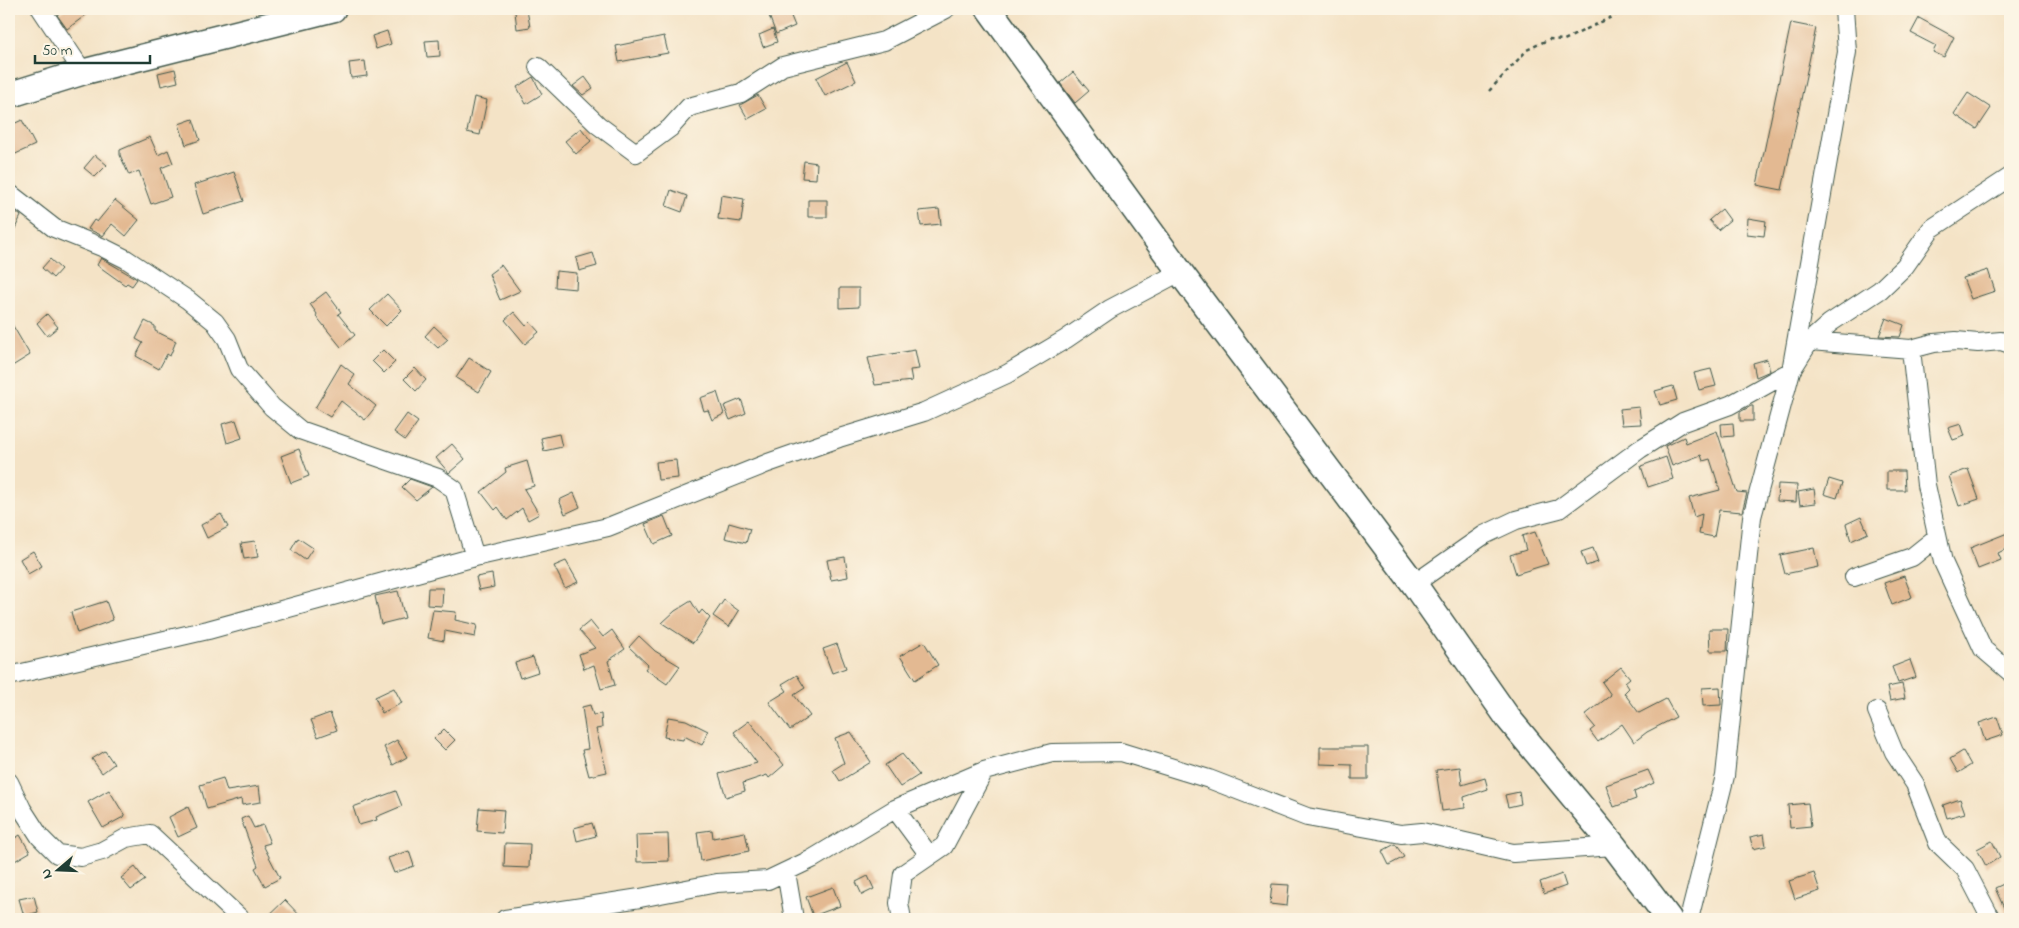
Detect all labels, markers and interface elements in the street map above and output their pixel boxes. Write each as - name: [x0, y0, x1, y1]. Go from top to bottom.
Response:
- scale bar: [35, 32, 150, 64]
- text: 50 m: [42, 40, 73, 62]
- north arrow: [32, 846, 82, 896]
- text: N: [36, 866, 59, 882]

